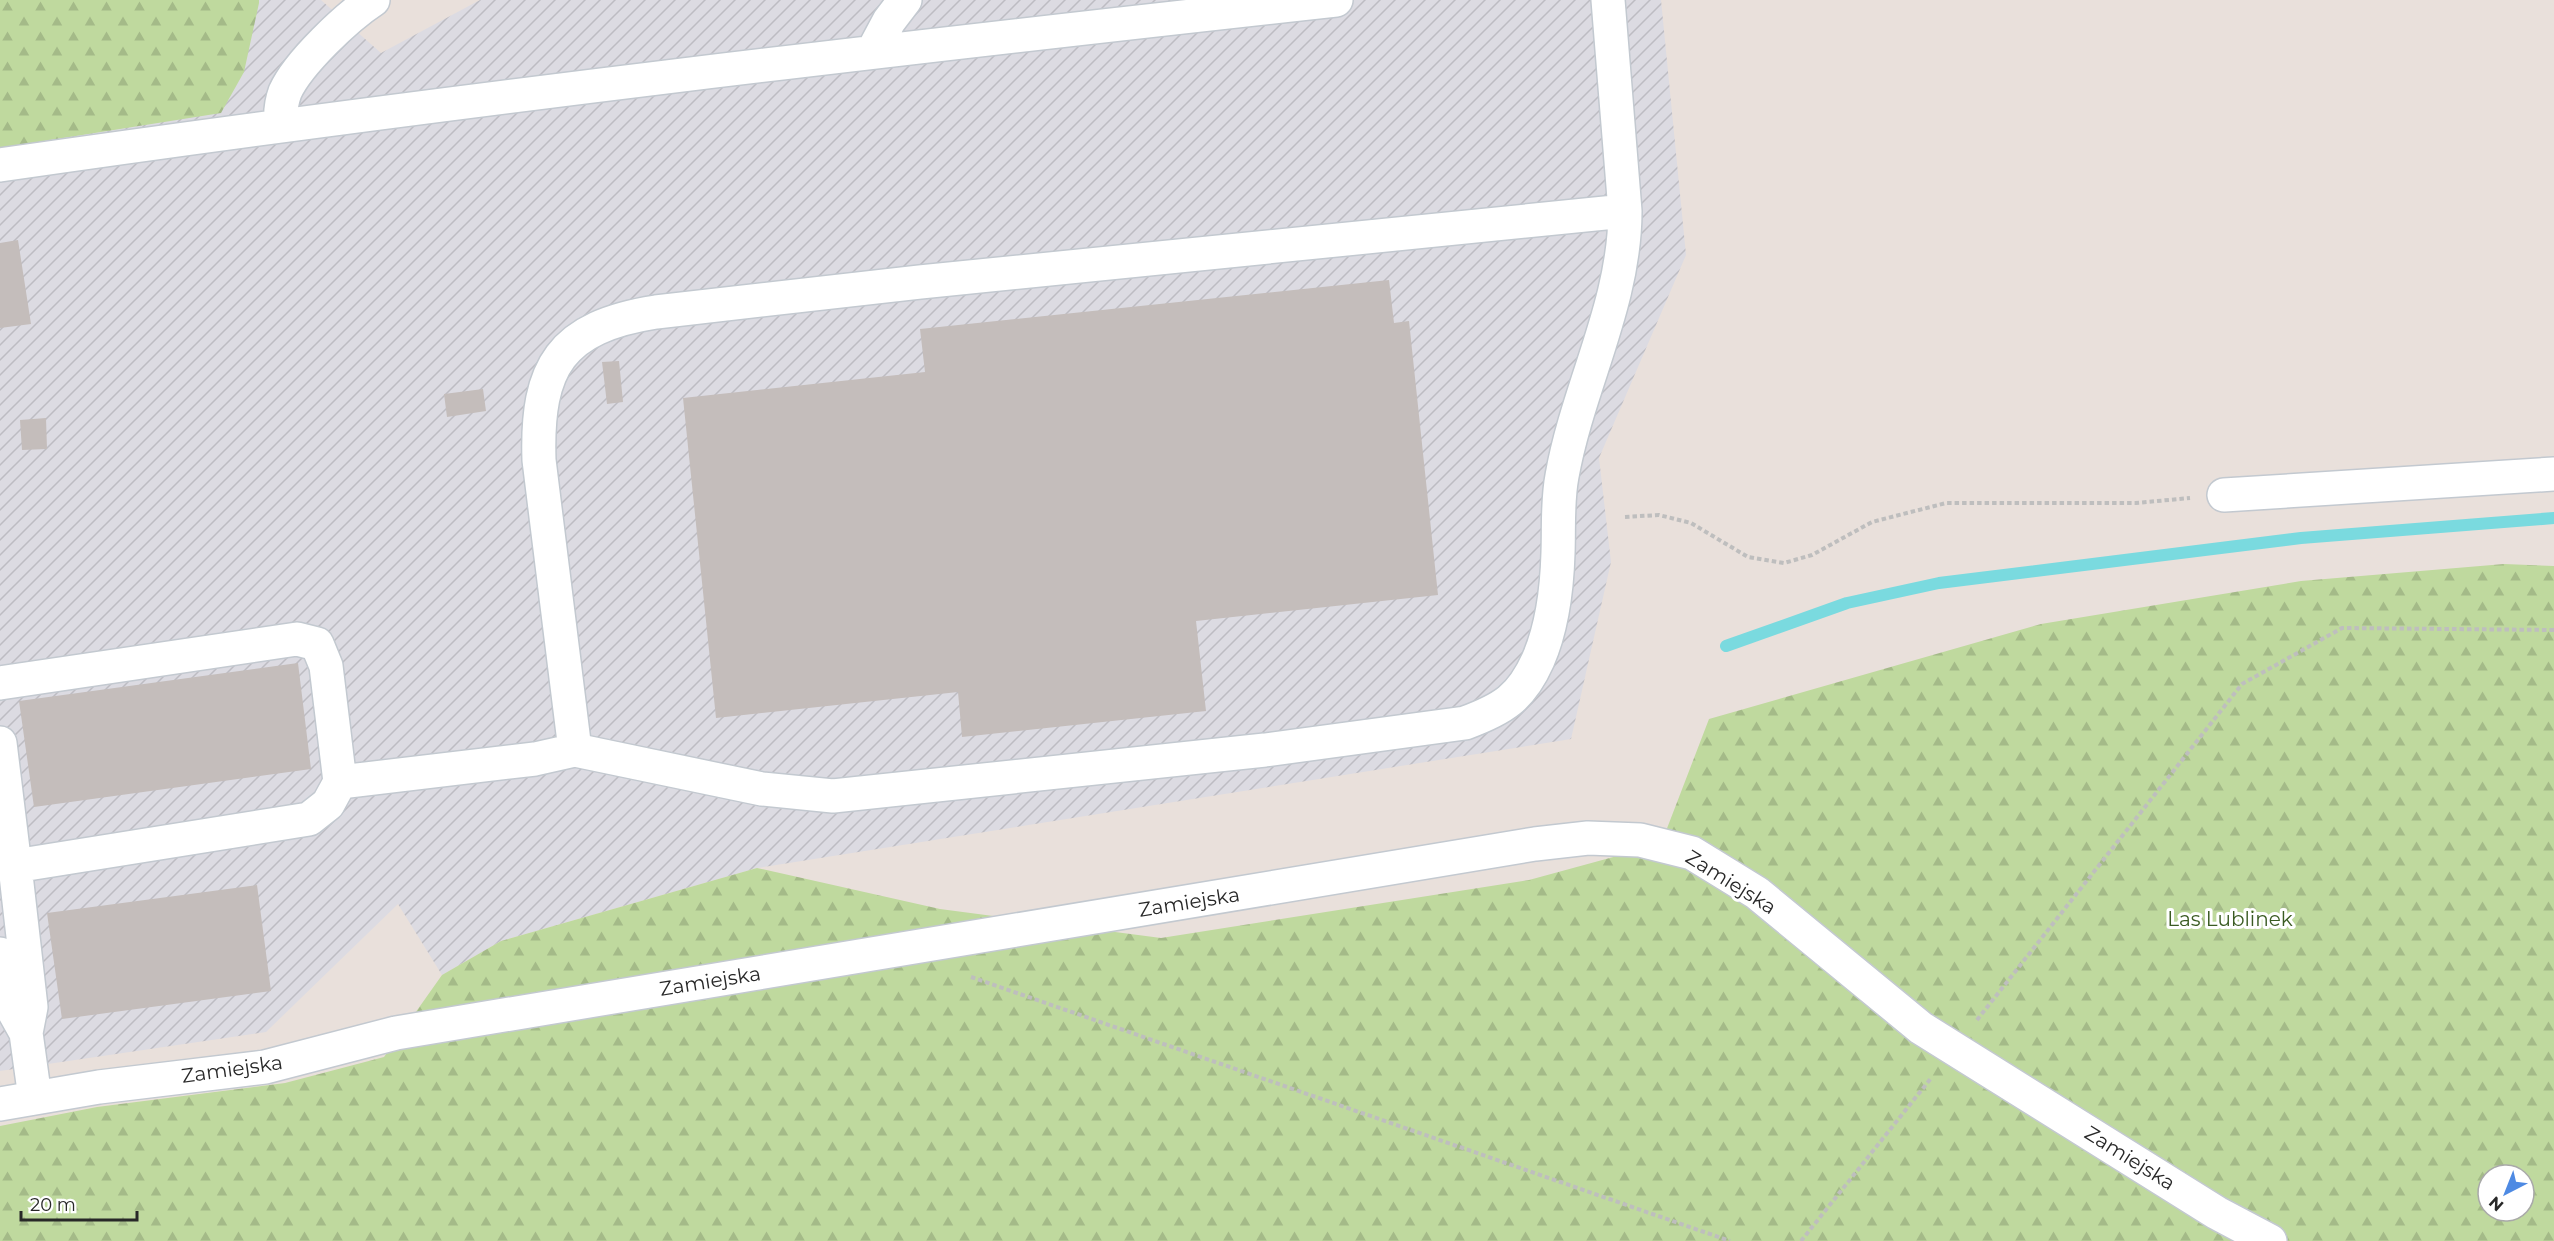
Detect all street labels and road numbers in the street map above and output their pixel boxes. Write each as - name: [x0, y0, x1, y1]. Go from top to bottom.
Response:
- street label: Zamiejska: [1681, 845, 1781, 919]
- street label: Zamiejska: [1137, 882, 1241, 922]
- street label: Zamiejska: [658, 961, 762, 1001]
- street label: Zamiejska: [180, 1050, 284, 1088]
- street label: Zamiejska: [2080, 1121, 2180, 1195]

